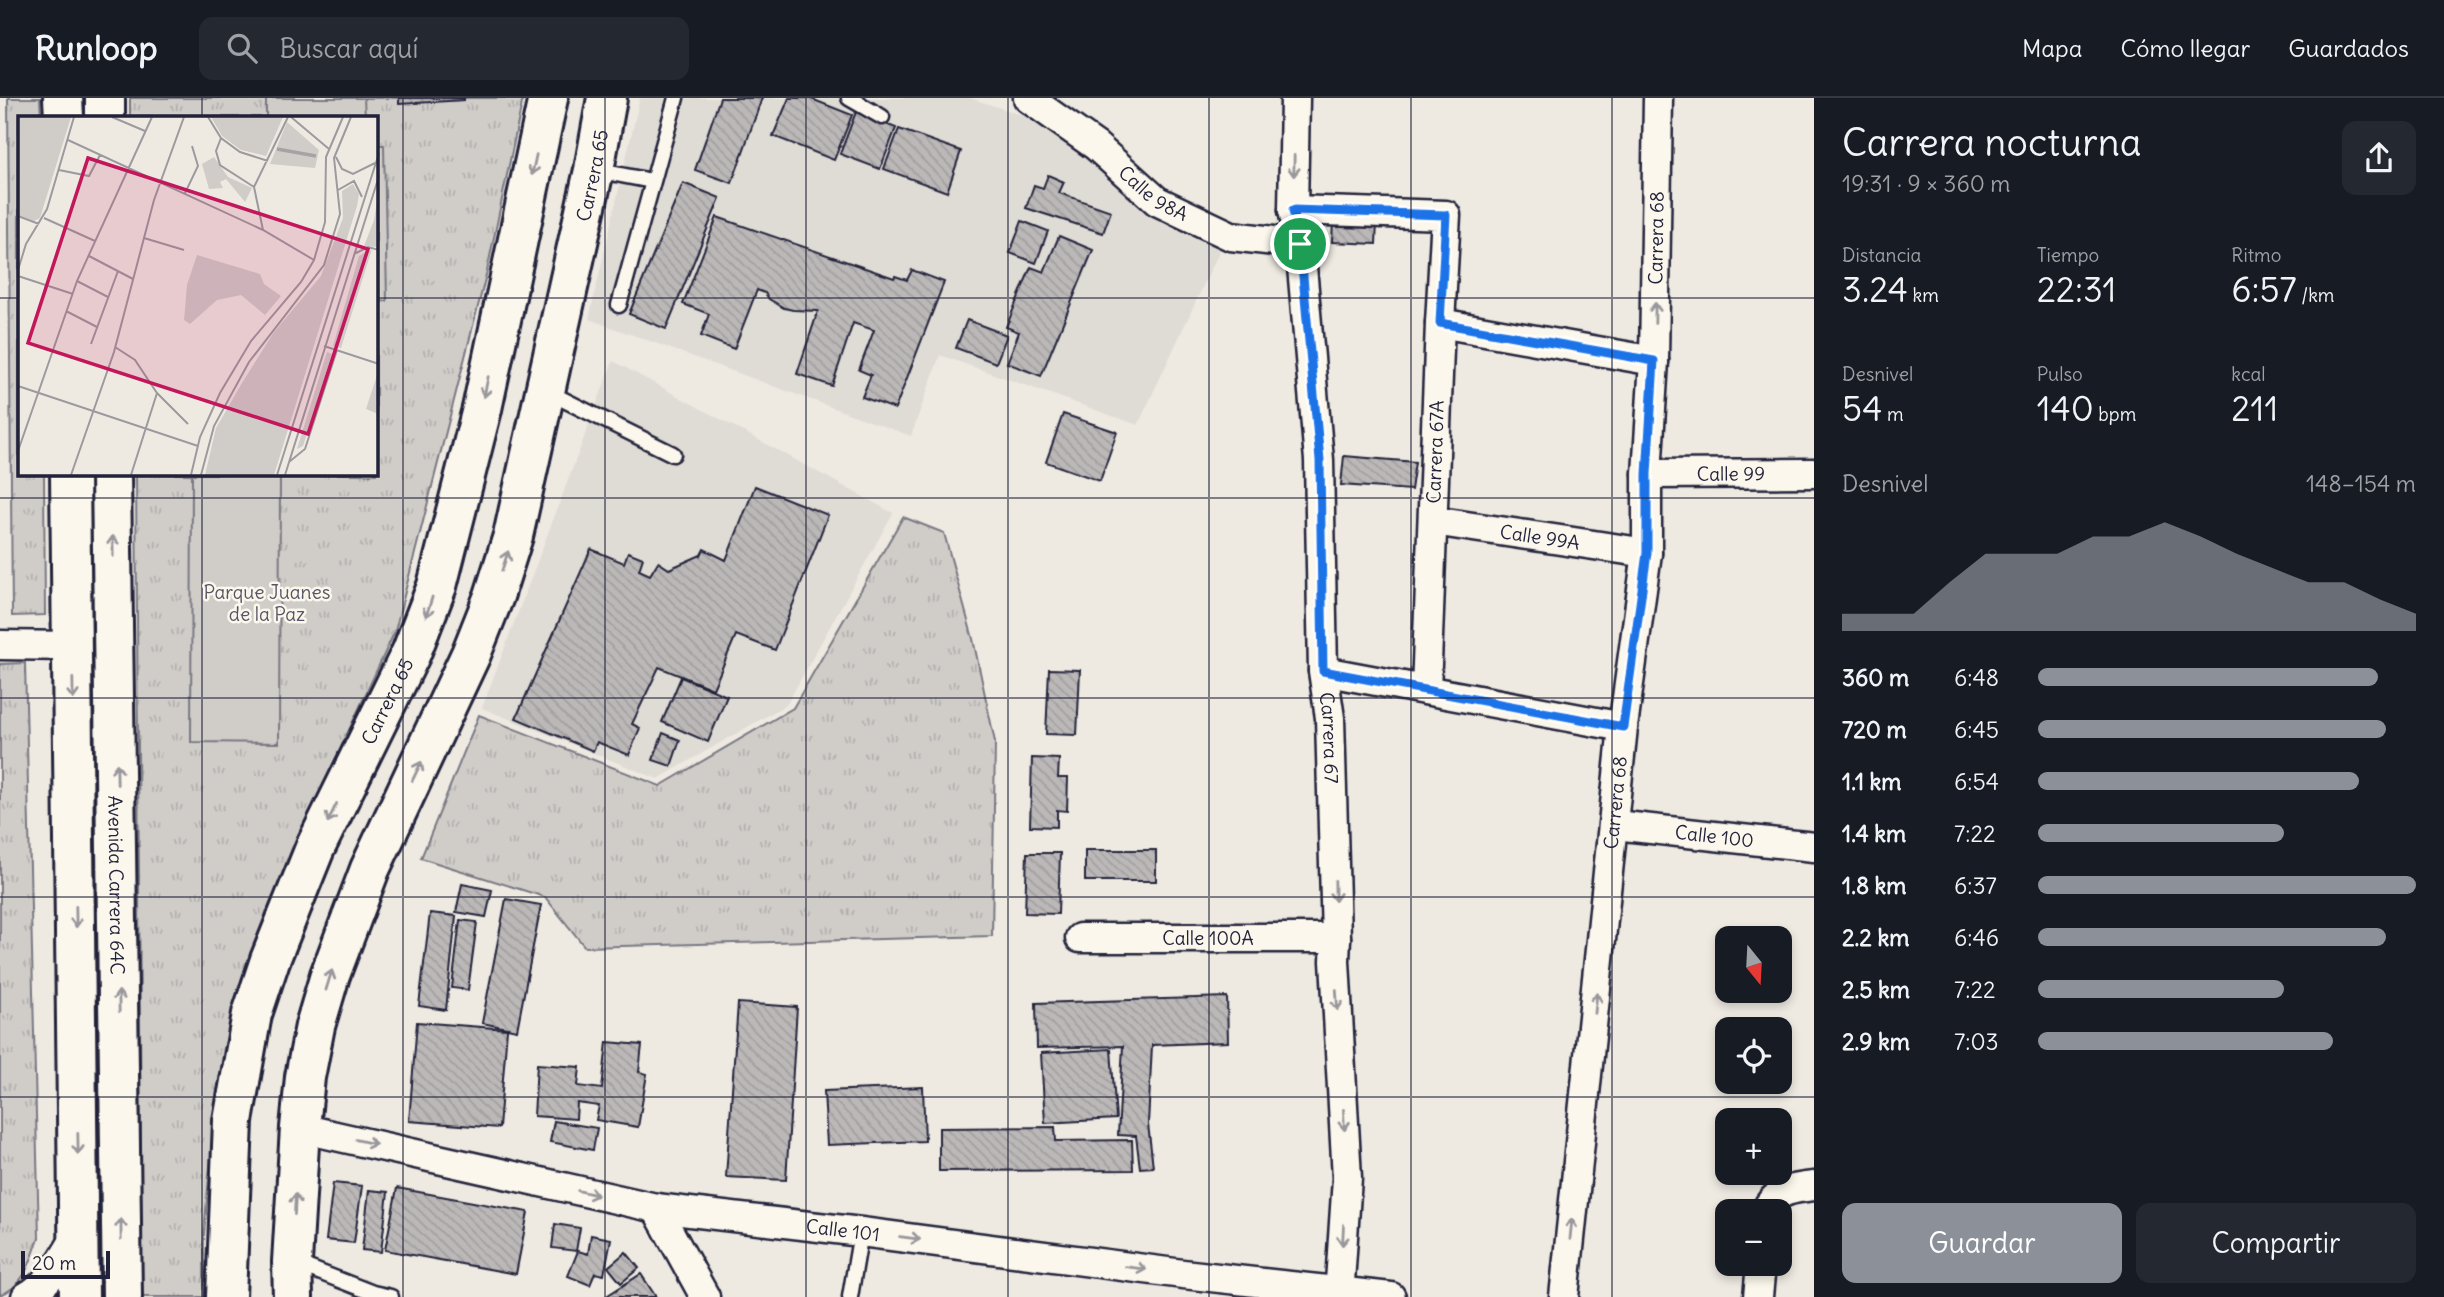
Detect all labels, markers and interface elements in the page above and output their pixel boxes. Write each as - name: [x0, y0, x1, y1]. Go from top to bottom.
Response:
- search box: [199, 17, 689, 80]
- text: Runloop: [35, 27, 157, 69]
- icon: search: [223, 29, 261, 67]
- text: Buscar aquí: [279, 32, 418, 65]
- text: Mapa: [2022, 33, 2082, 63]
- text: Cómo llegar: [2120, 33, 2250, 63]
- text: Guardados: [2288, 33, 2409, 63]
- inset map: [18, 116, 378, 476]
- text: Carrera nocturna: [1842, 119, 2141, 166]
- button: share: [2342, 121, 2416, 195]
- street label: Carrera 65: [571, 128, 613, 224]
- one-way arrow: [526, 153, 540, 176]
- one-way arrow: [1287, 154, 1301, 177]
- street label: Calle 98A: [1114, 160, 1192, 226]
- text: 19:31 · 9 × 360 m: [1842, 169, 2010, 198]
- street label: Carrera 68: [1643, 191, 1669, 285]
- pin: [1270, 214, 1330, 274]
- icon: arrive: [1281, 225, 1319, 263]
- text: Distancia: [1842, 243, 1921, 267]
- text: Tiempo: [2037, 243, 2099, 267]
- text: Ritmo: [2231, 243, 2281, 267]
- text: 3.24: [1842, 267, 1908, 311]
- text: 22:31: [2037, 267, 2116, 311]
- text: 6:57: [2231, 267, 2297, 311]
- text: km: [1908, 283, 1939, 307]
- text: /km: [2297, 283, 2335, 307]
- one-way arrow: [1648, 302, 1662, 325]
- text: Desnivel: [1842, 362, 1913, 386]
- text: Pulso: [2037, 362, 2083, 386]
- text: kcal: [2231, 362, 2266, 386]
- one-way arrow: [479, 375, 493, 398]
- text: 54: [1842, 386, 1882, 430]
- text: 140: [2037, 386, 2094, 430]
- text: 211: [2231, 386, 2278, 430]
- street label: Carrera 67A: [1421, 400, 1449, 504]
- text: m: [1882, 402, 1904, 426]
- text: bpm: [2094, 402, 2136, 426]
- street label: Calle 99: [1697, 461, 1765, 486]
- text: Desnivel: [1842, 469, 1928, 498]
- text: 148–154 m: [2306, 469, 2416, 498]
- street label: Calle 99A: [1498, 519, 1581, 555]
- one-way arrow: [106, 535, 119, 558]
- one-way arrow: [500, 551, 512, 573]
- park label: Parque Juanes de la Paz: [203, 580, 331, 626]
- one-way arrow: [422, 596, 434, 618]
- street label: Carrera 65: [356, 654, 419, 748]
- text: 360 m: [1842, 663, 1909, 692]
- text: 6:48: [1954, 663, 1999, 692]
- one-way arrow: [67, 678, 80, 701]
- street label: Carrera 67: [1314, 691, 1344, 784]
- text: 720 m: [1842, 715, 1907, 744]
- text: 6:45: [1954, 715, 1999, 744]
- street label: Carrera 68: [1598, 755, 1632, 850]
- one-way arrow: [411, 761, 424, 782]
- one-way arrow: [110, 763, 124, 786]
- text: 1.1 km: [1842, 767, 1901, 796]
- text: 6:54: [1954, 767, 1999, 796]
- street label: Avenida Carrera 64C: [103, 795, 130, 975]
- one-way arrow: [324, 802, 338, 823]
- text: 1.4 km: [1842, 819, 1906, 848]
- text: 7:22: [1954, 819, 1996, 848]
- street label: Calle 100: [1674, 820, 1755, 852]
- text: 1.8 km: [1842, 871, 1907, 900]
- text: 6:37: [1954, 871, 1997, 900]
- one-way arrow: [1328, 879, 1342, 902]
- one-way arrow: [69, 905, 83, 928]
- text: 2.2 km: [1842, 923, 1909, 952]
- text: 6:46: [1954, 923, 1999, 952]
- street label: Calle 100A: [1162, 926, 1254, 950]
- north arrow: [1715, 926, 1792, 1003]
- map controls: [1715, 926, 1792, 1276]
- one-way arrow: [323, 970, 336, 992]
- text: 2.5 km: [1842, 975, 1910, 1004]
- text: 7:22: [1954, 975, 1996, 1004]
- one-way arrow: [1331, 988, 1344, 1011]
- one-way arrow: [112, 990, 126, 1013]
- one-way arrow: [1589, 992, 1602, 1015]
- button: locate: [1715, 1017, 1792, 1094]
- text: 2.9 km: [1842, 1027, 1910, 1056]
- text: 7:03: [1954, 1027, 1999, 1056]
- one-way arrow: [1337, 1108, 1350, 1131]
- button: +: [1715, 1108, 1792, 1185]
- one-way arrow: [71, 1133, 85, 1156]
- one-way arrow: [354, 1136, 377, 1150]
- one-way arrow: [576, 1186, 599, 1200]
- one-way arrow: [289, 1193, 302, 1216]
- button: −: [1715, 1199, 1792, 1276]
- button: Guardar: [1842, 1203, 2122, 1283]
- button: Compartir: [2136, 1203, 2416, 1283]
- street label: Calle 101: [805, 1214, 881, 1246]
- one-way arrow: [115, 1218, 128, 1241]
- one-way arrow: [1565, 1218, 1578, 1241]
- one-way arrow: [1336, 1223, 1349, 1246]
- one-way arrow: [898, 1232, 921, 1245]
- scale bar: [21, 1248, 110, 1280]
- text: 20 m: [32, 1251, 76, 1275]
- one-way arrow: [1124, 1261, 1147, 1274]

